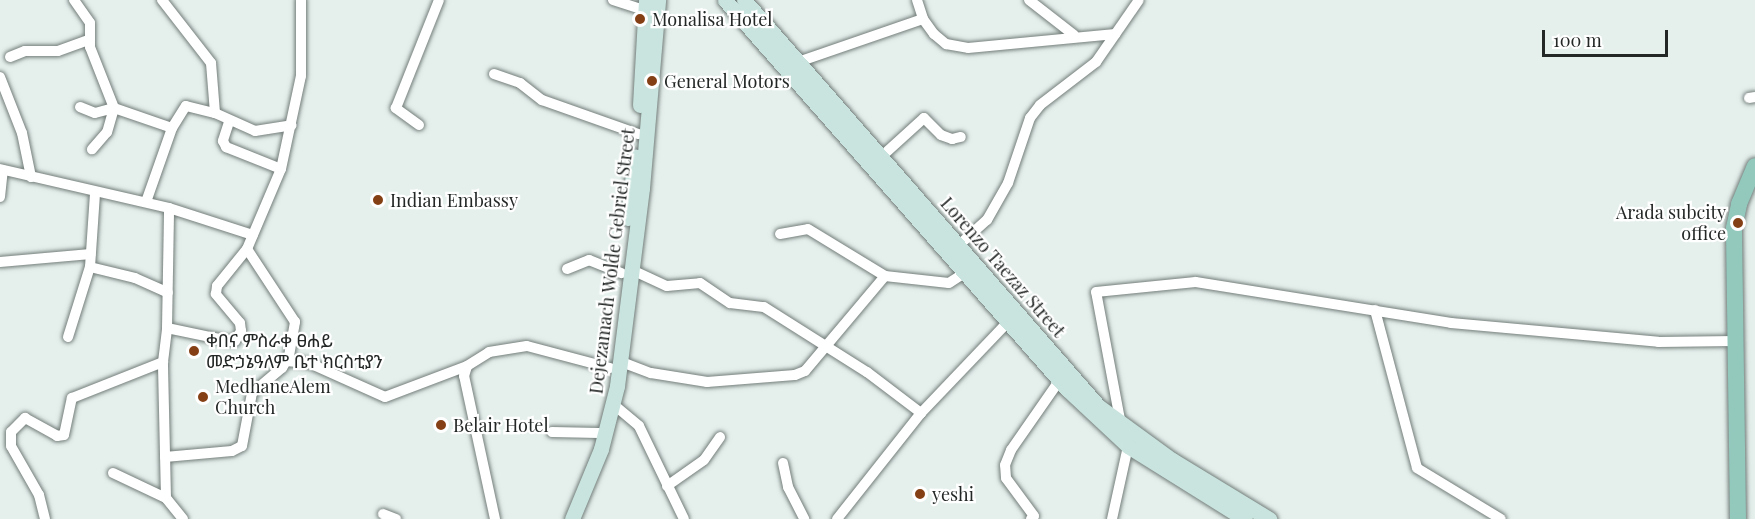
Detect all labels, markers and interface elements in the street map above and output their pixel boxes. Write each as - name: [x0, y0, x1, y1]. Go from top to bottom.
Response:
- place label: Monalisa Hotel: [652, 8, 773, 30]
- marker: Monalisa Hotel: [633, 12, 647, 26]
- scale bar: [1545, 18, 1671, 56]
- text: 100 m: [1553, 28, 1602, 52]
- place label: General Motors: [664, 70, 790, 92]
- marker: General Motors: [645, 74, 659, 88]
- street label: Dejezamach Wolde Gebriel Street: [585, 127, 639, 395]
- place label: Indian Embassy: [390, 189, 518, 211]
- street label: Lorenzo Taezaz Street: [936, 192, 1070, 342]
- marker: Indian Embassy: [371, 193, 385, 207]
- place label: Arada subcity office: [1616, 202, 1726, 244]
- marker: Arada subcity office: [1731, 216, 1745, 230]
- place label: ቀበና ምስራቀ ፀሐይ መድኃኔዓለም ቤተ ክርስቲያን: [206, 330, 382, 372]
- marker: ቀበና ምስራቀ ፀሐይ መድኃኔዓለም ቤተ ክርስቲያን: [187, 344, 201, 358]
- place label: MedhaneAlem Church: [215, 376, 331, 418]
- marker: MedhaneAlem Church: [196, 390, 210, 404]
- place label: Belair Hotel: [453, 414, 549, 436]
- marker: Belair Hotel: [434, 418, 448, 432]
- place label: yeshi: [932, 483, 974, 505]
- marker: yeshi: [913, 487, 927, 501]

